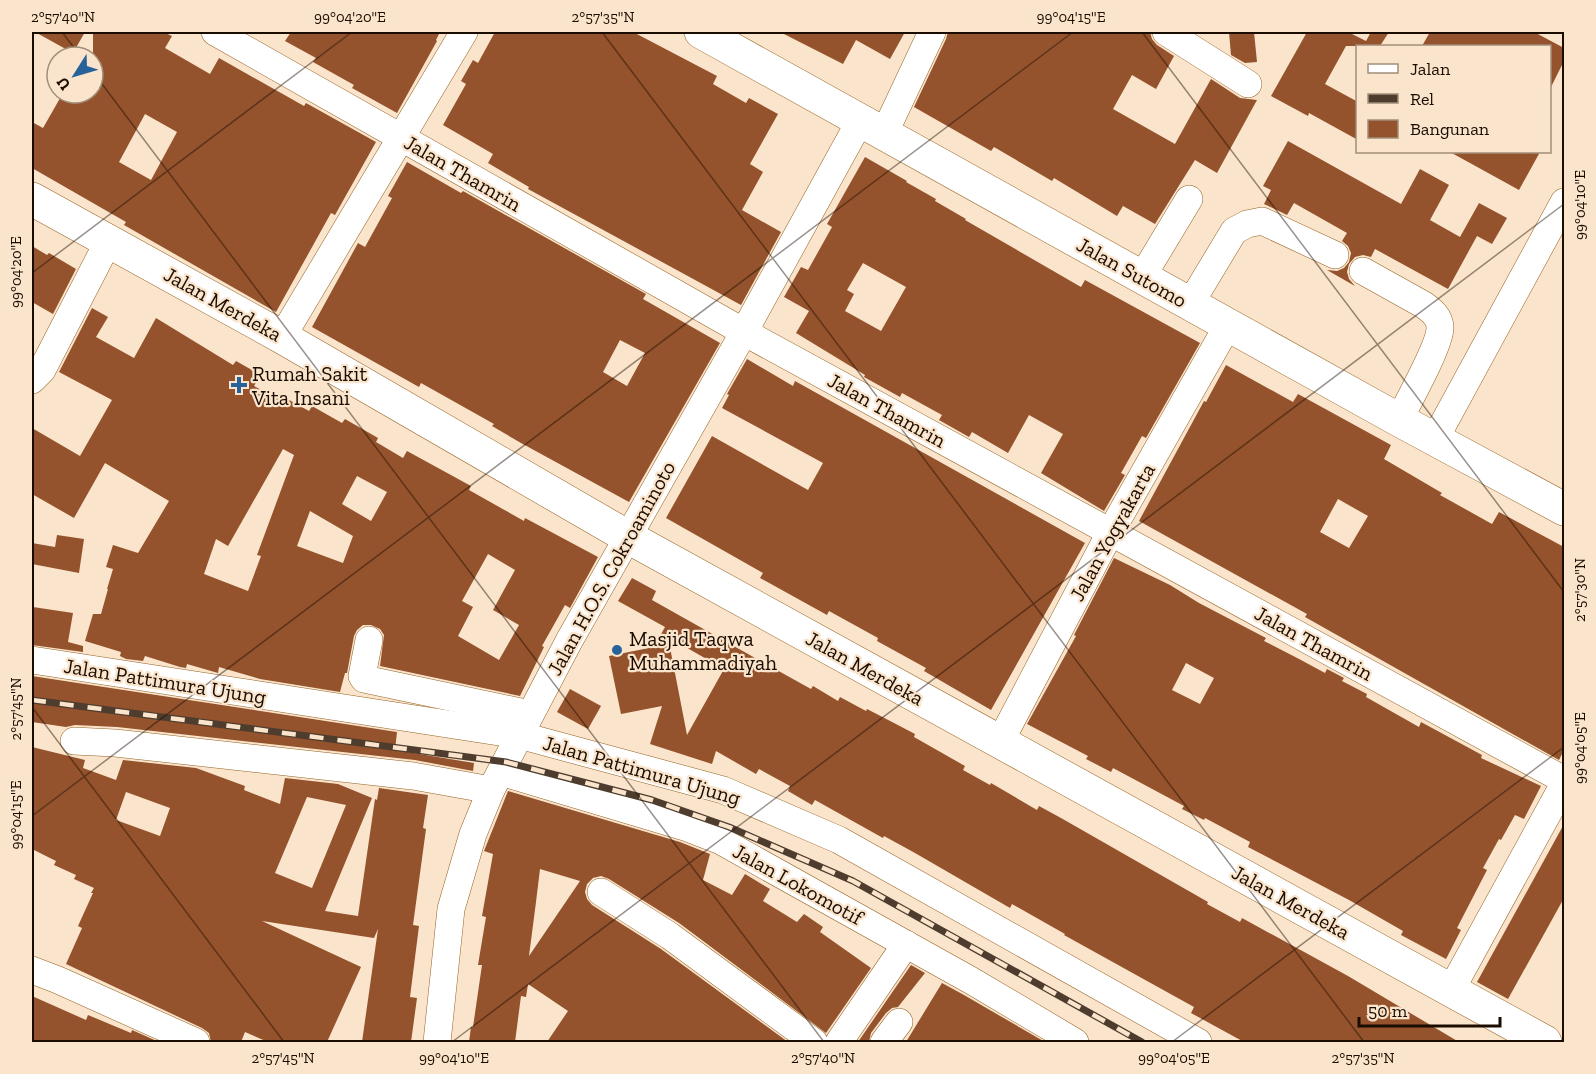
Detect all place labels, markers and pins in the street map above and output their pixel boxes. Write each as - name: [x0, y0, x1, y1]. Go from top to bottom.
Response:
- place label: Rumah Sakit Vita Insani: [251, 361, 367, 410]
- marker: Rumah Sakit Vita Insani: [230, 376, 248, 394]
- place label: Masjid Taqwa Muhammadiyah: [629, 626, 777, 675]
- marker: Masjid Taqwa Muhammadiyah: [610, 643, 624, 657]

